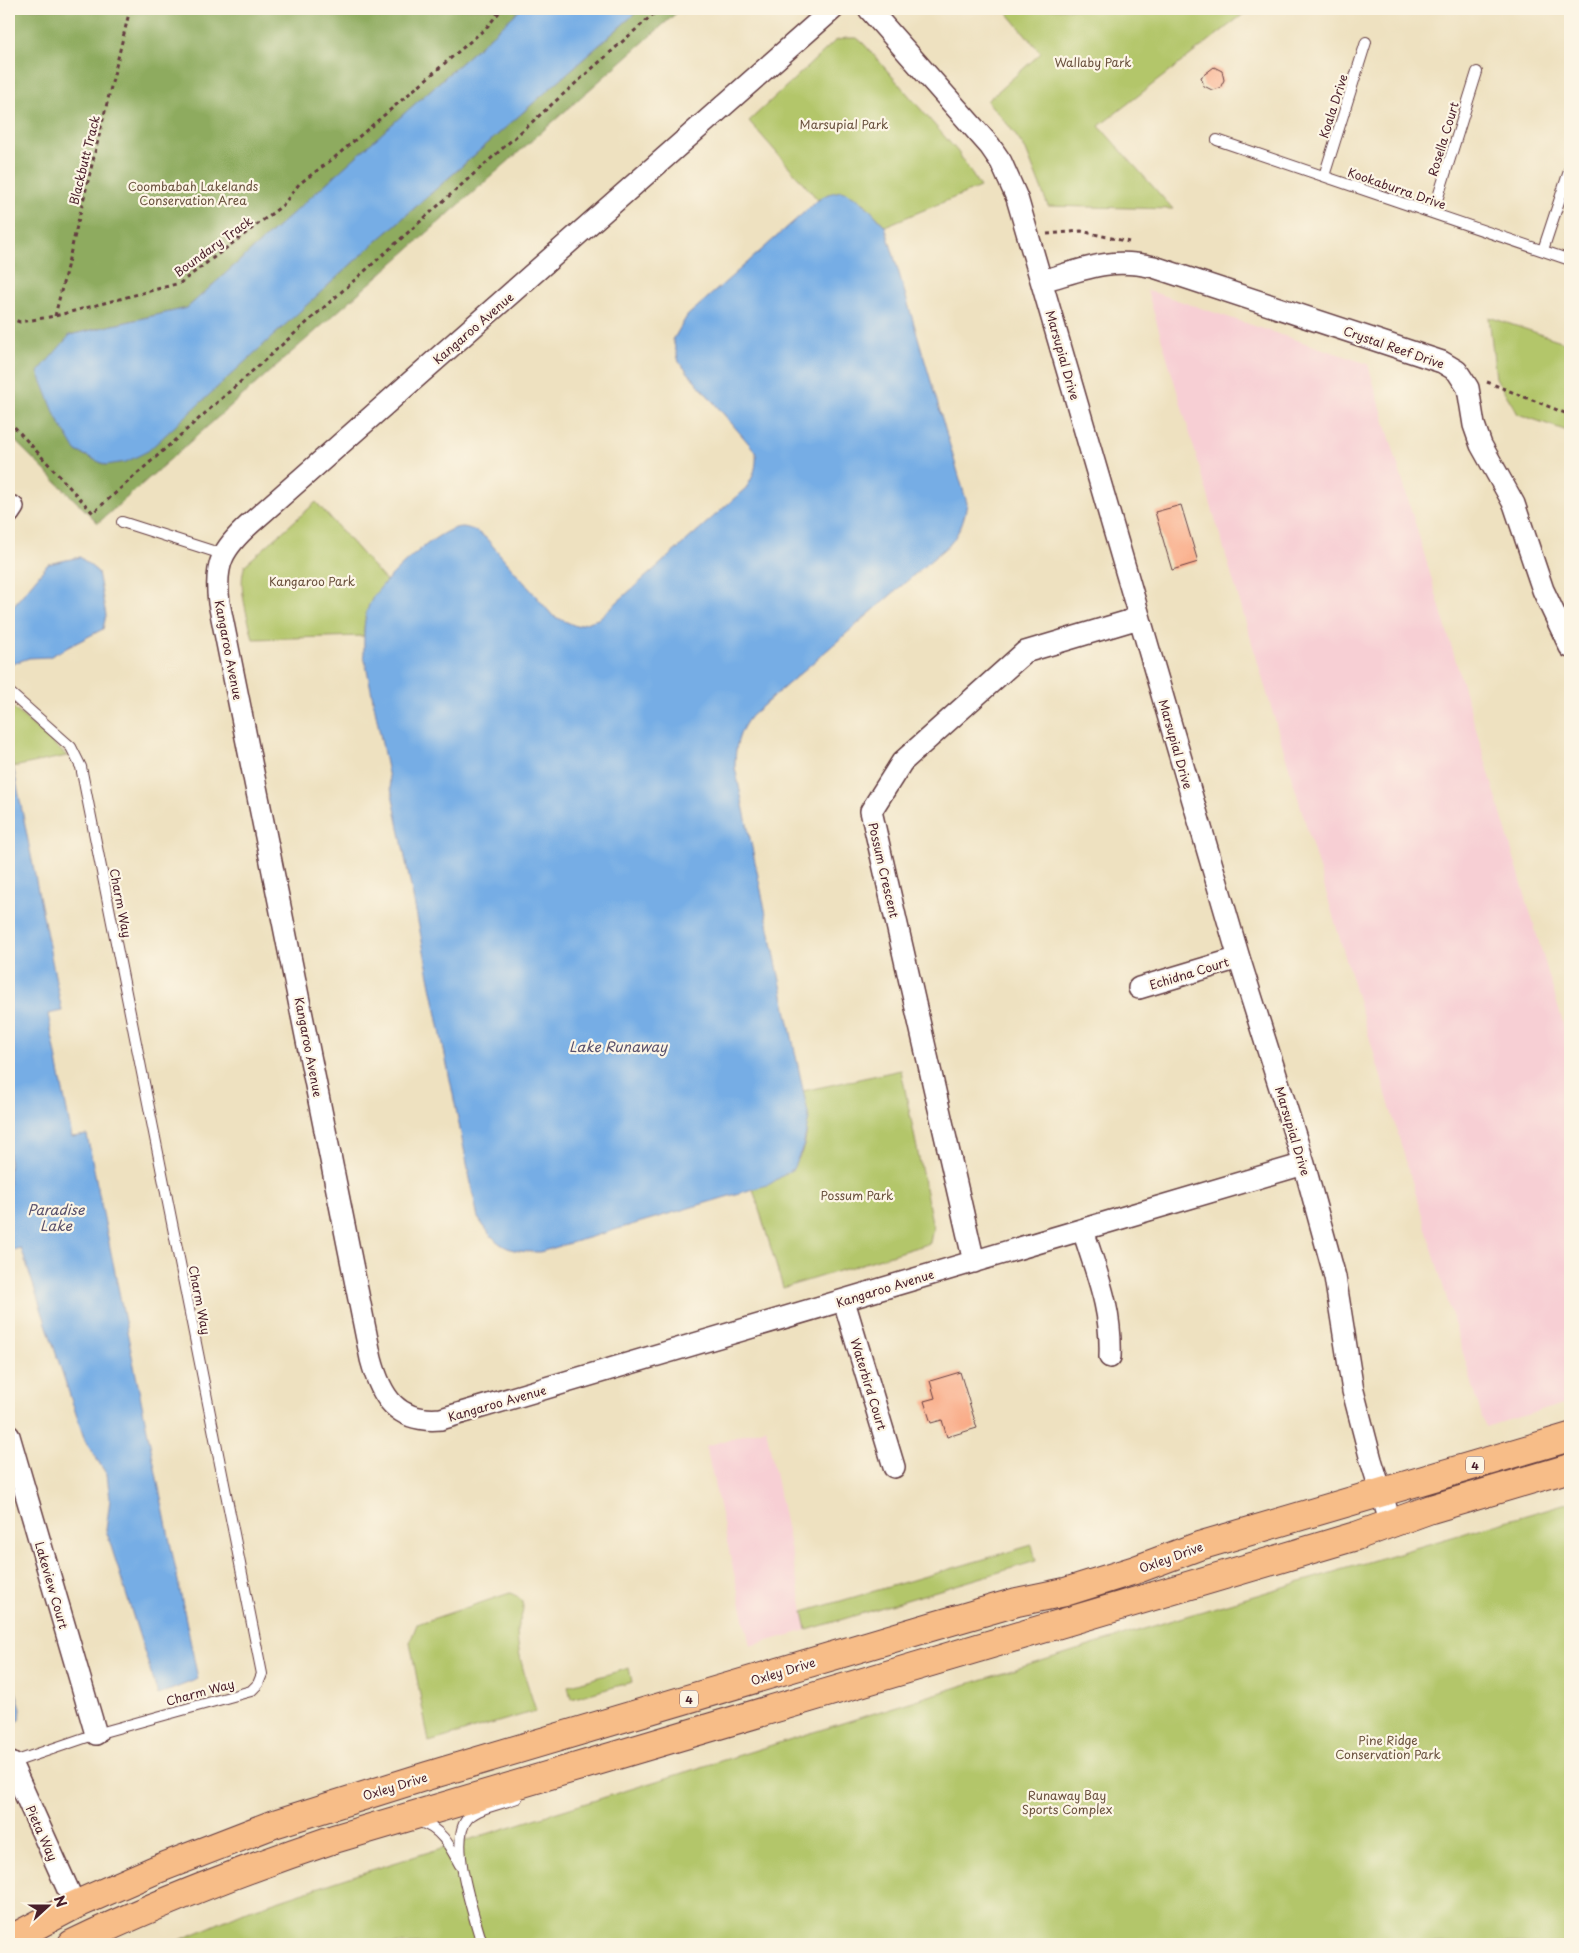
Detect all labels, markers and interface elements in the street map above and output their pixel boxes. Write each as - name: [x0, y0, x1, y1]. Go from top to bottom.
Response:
- park label: Wallaby Park: [1054, 53, 1132, 71]
- street label: Koala Drive: [1314, 72, 1352, 140]
- street label: Rosella Court: [1423, 99, 1463, 178]
- street label: Blackbutt Track: [64, 113, 104, 207]
- park label: Marsupial Park: [800, 115, 888, 133]
- street label: Kookaburra Drive: [1345, 163, 1449, 213]
- park label: Coombabah Lakelands Conservation Area: [128, 177, 259, 209]
- street label: Boundary Track: [170, 211, 256, 281]
- street label: Kangaroo Avenue: [429, 288, 517, 368]
- street label: Marsupial Drive: [1042, 308, 1084, 402]
- street label: Crystal Reef Drive: [1341, 321, 1447, 373]
- park label: Kangaroo Park: [269, 572, 355, 590]
- street label: Kangaroo Avenue: [211, 599, 247, 701]
- street label: Marsupial Drive: [1155, 697, 1197, 791]
- street label: Possum Crescent: [864, 821, 904, 920]
- street label: Charm Way: [105, 867, 137, 939]
- street label: Echidna Court: [1147, 952, 1231, 994]
- street label: Kangaroo Avenue: [291, 996, 327, 1098]
- water label: Lake Runaway: [569, 1036, 668, 1057]
- street label: Marsupial Drive: [1271, 1084, 1315, 1178]
- park label: Possum Park: [821, 1186, 893, 1204]
- water label: Paradise Lake: [28, 1199, 86, 1236]
- street label: Charm Way: [184, 1264, 216, 1336]
- street label: Kangaroo Avenue: [834, 1265, 936, 1311]
- street label: Waterbird Court: [846, 1336, 892, 1432]
- street label: Kangaroo Avenue: [446, 1380, 548, 1426]
- road number: 4: [1466, 1456, 1484, 1474]
- street label: Oxley Drive: [1137, 1537, 1205, 1577]
- street label: Lakeview Court: [31, 1539, 73, 1631]
- street label: Oxley Drive: [748, 1653, 818, 1689]
- street label: Charm Way: [164, 1674, 236, 1710]
- road number: 4: [680, 1690, 698, 1708]
- park label: Pine Ridge Conservation Park: [1335, 1731, 1441, 1763]
- street label: Oxley Drive: [360, 1768, 430, 1804]
- park label: Runaway Bay Sports Complex: [1022, 1786, 1112, 1818]
- street label: Pieta Way: [22, 1802, 62, 1864]
- north arrow: [22, 1880, 72, 1930]
- text: N: [49, 1892, 72, 1910]

